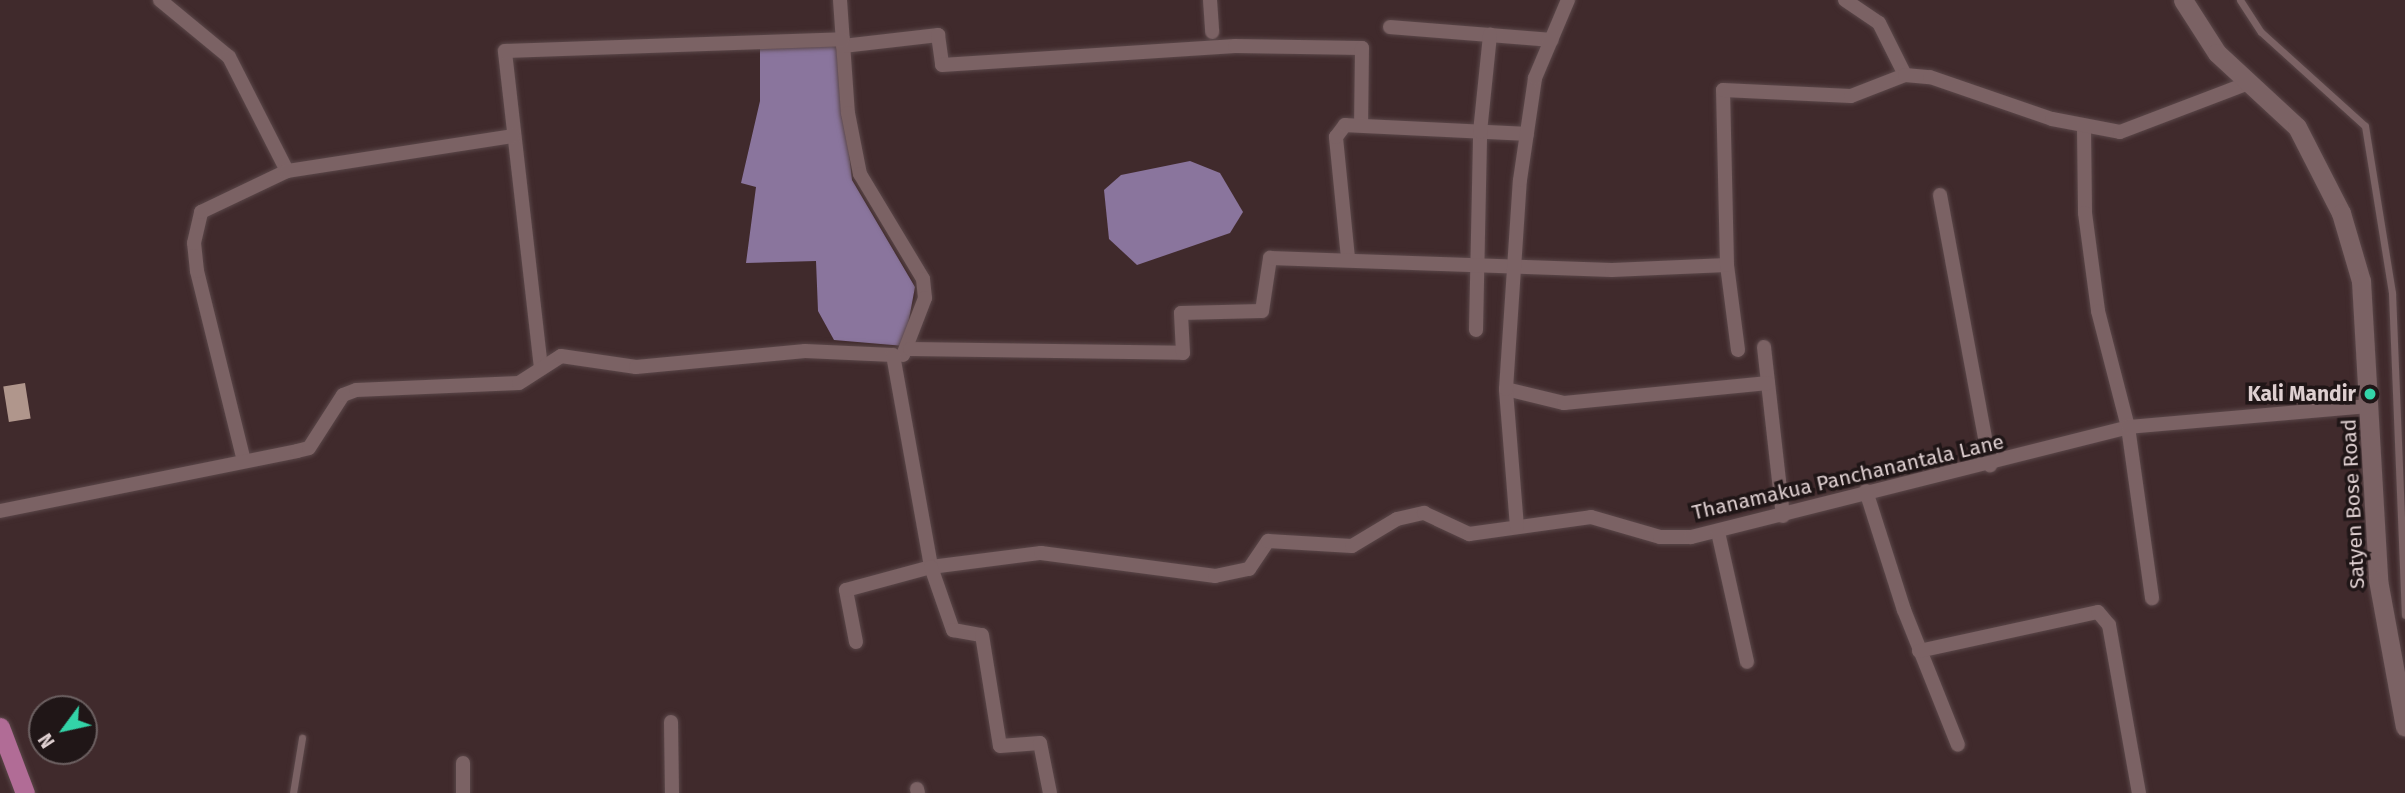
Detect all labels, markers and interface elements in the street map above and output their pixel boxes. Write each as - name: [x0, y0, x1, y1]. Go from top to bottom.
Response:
- place label: Kali Mandir: [2247, 381, 2356, 407]
- marker: Kali Mandir: [2362, 386, 2378, 402]
- street label: Satyen Bose Road: [2336, 418, 2370, 590]
- street label: Thanamakua Panchanantala Lane: [1690, 429, 2006, 525]
- north arrow: [28, 695, 98, 765]
- text: N: [34, 729, 60, 752]

